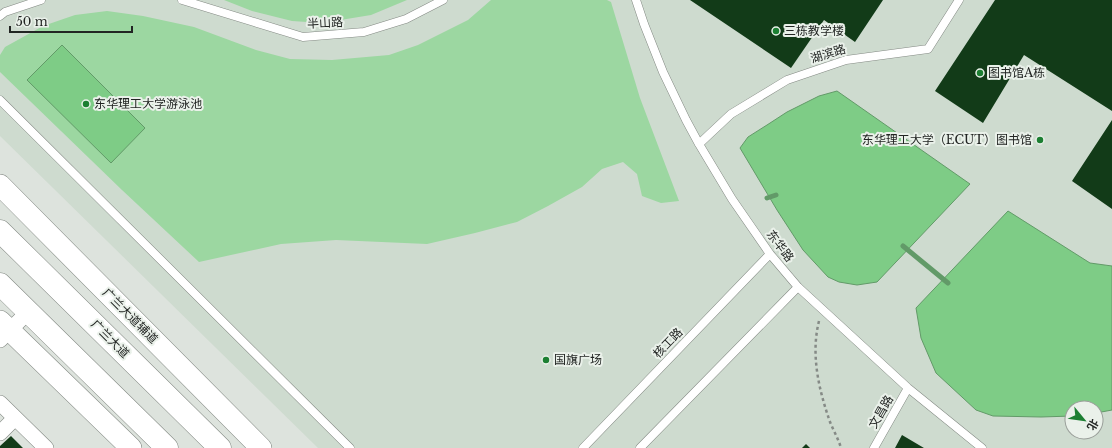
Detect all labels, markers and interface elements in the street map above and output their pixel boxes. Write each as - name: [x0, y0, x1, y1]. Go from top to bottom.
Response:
- scale bar: [10, 8, 132, 34]
- text: 50 m: [16, 14, 48, 29]
- street label: 半山路: [307, 14, 343, 31]
- place label: 三栋教学楼: [784, 23, 844, 38]
- marker: 三栋教学楼: [771, 26, 781, 36]
- street label: 湖滨路: [808, 41, 847, 66]
- place label: 图书馆A栋: [988, 65, 1045, 80]
- marker: 图书馆A栋: [975, 68, 985, 78]
- place label: 东华理工大学游泳池: [94, 96, 202, 111]
- marker: 东华理工大学游泳池: [81, 99, 91, 109]
- place label: 东华理工大学（ECUT）图书馆: [862, 132, 1032, 147]
- marker: 东华理工大学（ECUT）图书馆: [1035, 135, 1045, 145]
- street label: 东华路: [764, 227, 797, 265]
- street label: 广兰大道辅道: [99, 285, 161, 347]
- street label: 广兰大道: [88, 317, 132, 361]
- street label: 核工路: [650, 324, 686, 361]
- place label: 国旗广场: [554, 352, 602, 367]
- marker: 国旗广场: [541, 355, 551, 365]
- street label: 文昌路: [865, 392, 896, 431]
- north arrow: [1064, 400, 1104, 440]
- text: 北: [1084, 417, 1102, 433]

